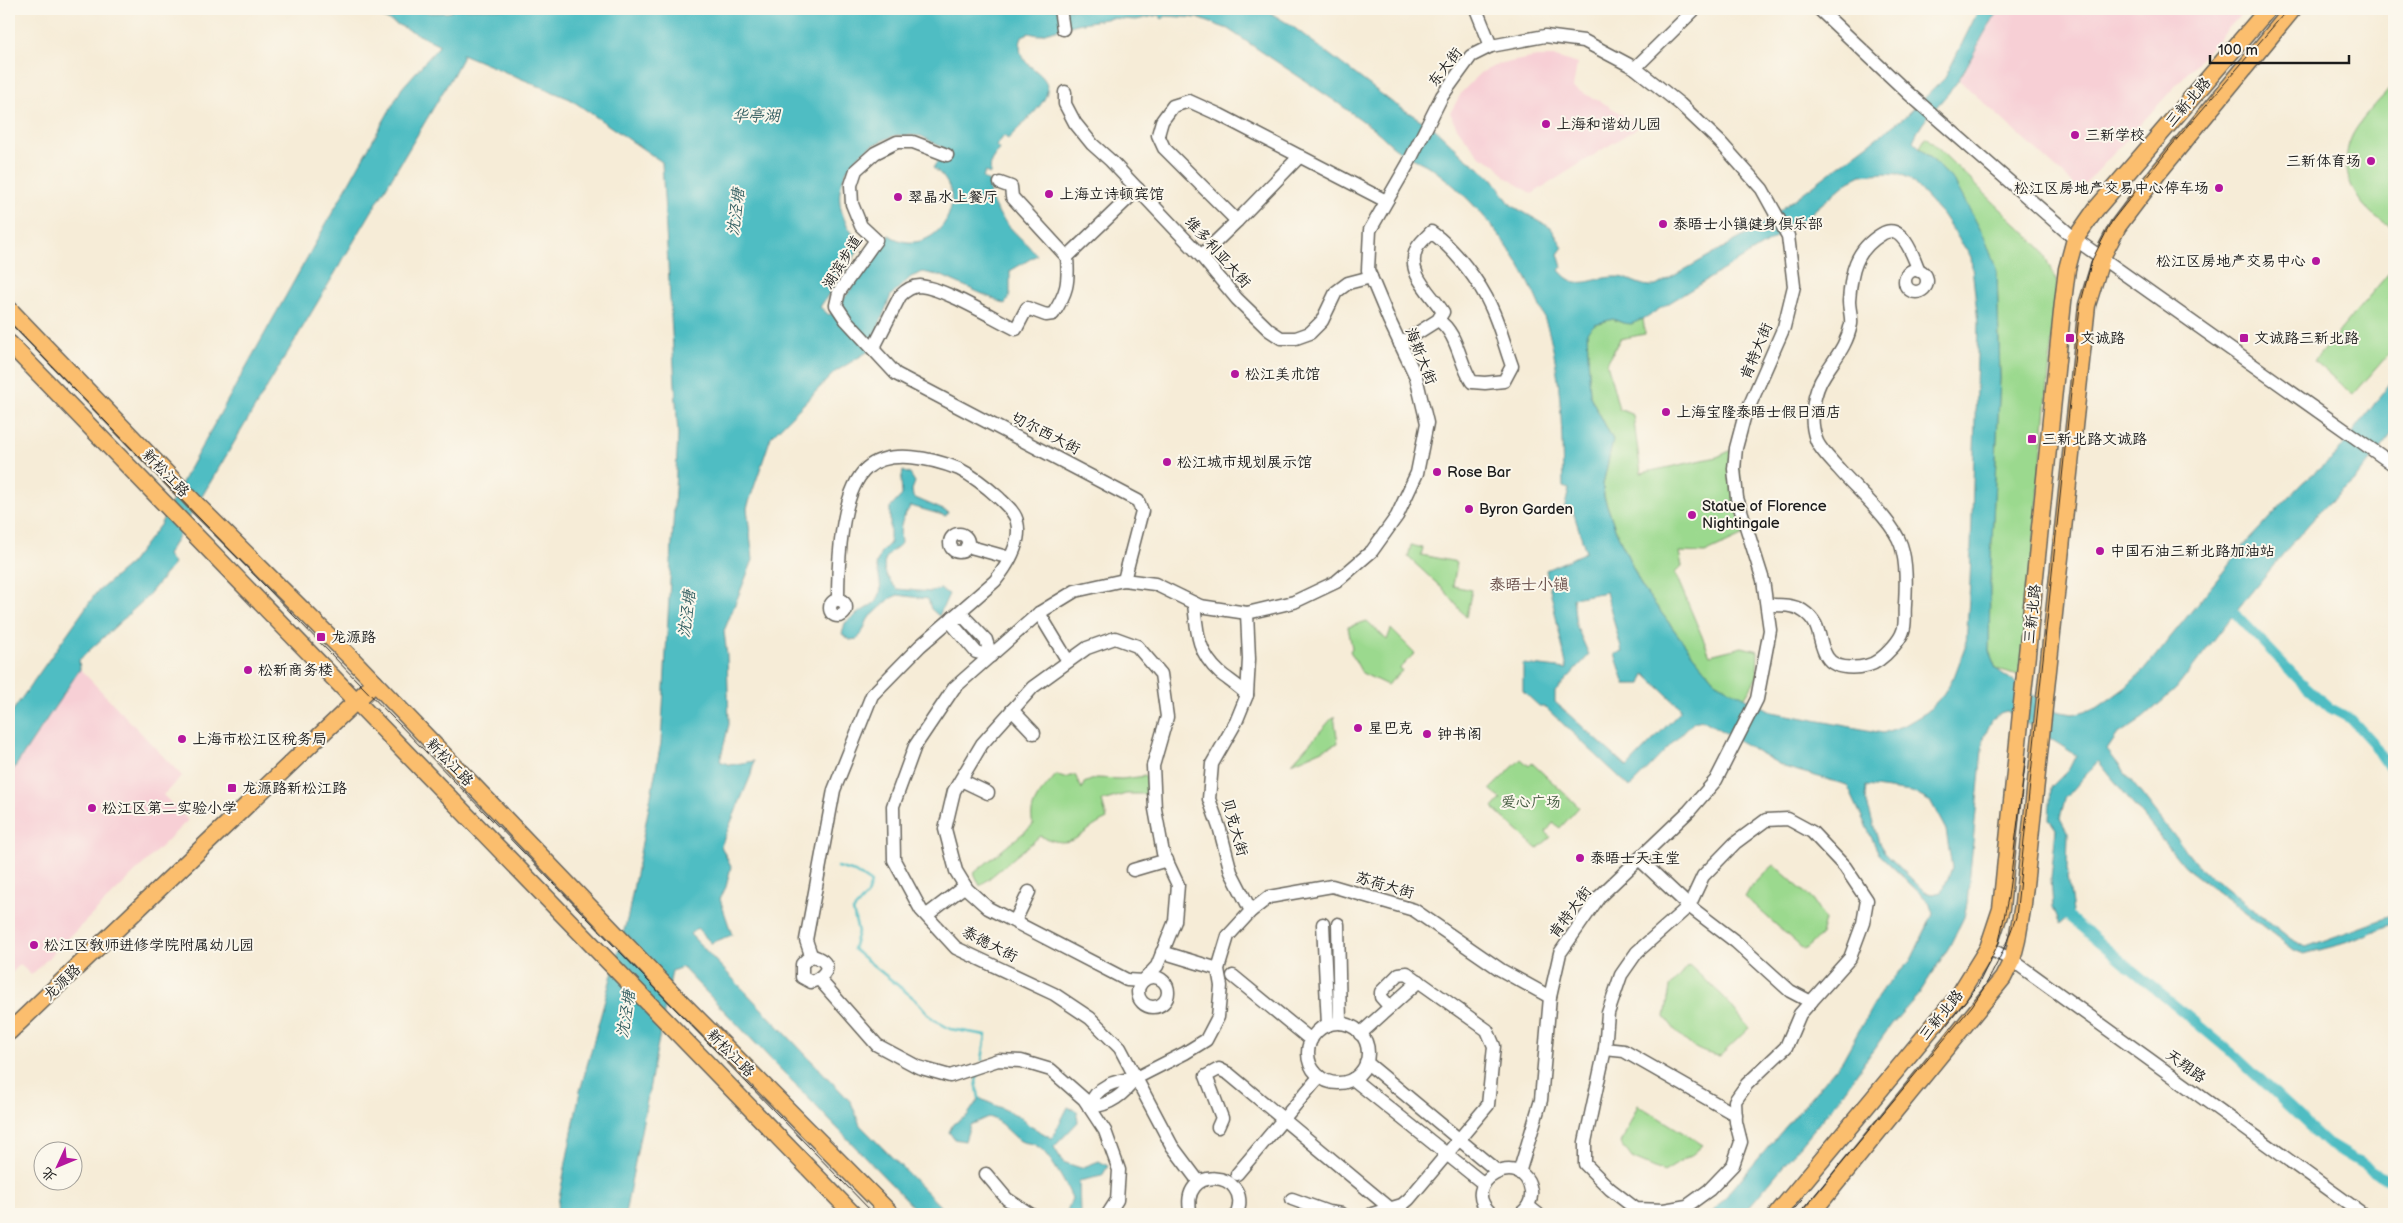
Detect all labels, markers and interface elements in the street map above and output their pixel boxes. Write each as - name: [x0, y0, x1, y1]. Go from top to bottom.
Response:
- scale bar: [2210, 32, 2349, 64]
- text: 100 m: [2218, 41, 2258, 60]
- street label: 东大街: [1424, 44, 1467, 91]
- street label: 三新北路: [2162, 73, 2215, 131]
- water label: 华亭湖: [732, 107, 782, 126]
- place label: 上海和谐幼儿园: [1556, 115, 1661, 134]
- marker: 上海和谐幼儿园: [1540, 118, 1552, 130]
- place label: 三新学校: [2085, 126, 2145, 145]
- marker: 三新学校: [2069, 129, 2081, 141]
- place label: 三新体育场: [2286, 152, 2361, 171]
- marker: 三新体育场: [2365, 155, 2377, 167]
- place label: 松江区房地产交易中心停车场: [2014, 179, 2209, 198]
- marker: 松江区房地产交易中心停车场: [2213, 182, 2225, 194]
- water label: 沈泾塘: [724, 185, 749, 237]
- place label: 上海立诗顿宾馆: [1059, 185, 1164, 204]
- place label: 翠晶水上餐厅: [908, 188, 998, 207]
- marker: 上海立诗顿宾馆: [1043, 188, 1055, 200]
- marker: 翠晶水上餐厅: [892, 191, 904, 203]
- street label: 维多利亚大街: [1180, 213, 1255, 292]
- place label: 泰晤士小镇健身俱乐部: [1673, 215, 1823, 234]
- marker: 泰晤士小镇健身俱乐部: [1657, 218, 1669, 230]
- street label: 湖滨步道: [818, 232, 866, 293]
- place label: 松江区房地产交易中心: [2156, 252, 2306, 271]
- marker: 松江区房地产交易中心: [2310, 255, 2322, 267]
- street label: 肯特大街: [1736, 320, 1777, 383]
- street label: 海斯大街: [1400, 325, 1441, 388]
- place label: 文诚路: [2080, 329, 2125, 348]
- place label: 文诚路三新北路: [2254, 329, 2359, 348]
- marker: 文诚路: [2064, 332, 2076, 344]
- marker: 文诚路三新北路: [2238, 332, 2250, 344]
- place label: 松江美术馆: [1245, 365, 1320, 384]
- marker: 松江美术馆: [1229, 368, 1241, 380]
- place label: 上海宝隆泰晤士假日酒店: [1676, 403, 1841, 422]
- marker: 上海宝隆泰晤士假日酒店: [1660, 406, 1672, 418]
- street label: 切尔西大街: [1008, 408, 1084, 459]
- place label: 三新北路文诚路: [2042, 430, 2147, 449]
- marker: 三新北路文诚路: [2026, 433, 2038, 445]
- street label: 新松江路: [138, 445, 193, 502]
- place label: 松江城市规划展示馆: [1177, 453, 1312, 472]
- marker: 松江城市规划展示馆: [1161, 456, 1173, 468]
- place label: Rose Bar: [1447, 463, 1511, 482]
- marker: Rose Bar: [1431, 466, 1443, 478]
- place label: Statue of Florence Nightingale: [1702, 497, 1827, 533]
- place label: Byron Garden: [1479, 500, 1573, 519]
- marker: Byron Garden: [1463, 503, 1475, 515]
- marker: Statue of Florence Nightingale: [1686, 509, 1698, 521]
- place label: 中国石油三新北路加油站: [2110, 542, 2275, 561]
- marker: 中国石油三新北路加油站: [2094, 545, 2106, 557]
- district label: 泰晤士小镇: [1489, 576, 1569, 595]
- street label: 三新北路: [2020, 583, 2045, 645]
- water label: 沈泾塘: [675, 587, 700, 639]
- place label: 龙源路: [331, 628, 376, 647]
- marker: 龙源路: [315, 631, 327, 643]
- place label: 松新商务楼: [258, 661, 333, 680]
- marker: 松新商务楼: [242, 664, 254, 676]
- place label: 星巴克: [1368, 719, 1413, 738]
- marker: 星巴克: [1352, 722, 1364, 734]
- place label: 钟书阁: [1437, 725, 1482, 744]
- marker: 钟书阁: [1421, 728, 1433, 740]
- place label: 上海市松江区税务局: [192, 730, 327, 749]
- marker: 上海市松江区税务局: [176, 733, 188, 745]
- street label: 新松江路: [422, 734, 477, 791]
- place label: 龙源路新松江路: [242, 779, 347, 798]
- marker: 龙源路新松江路: [226, 782, 238, 794]
- park label: 爱心广场: [1501, 793, 1561, 812]
- street label: 贝克大街: [1217, 796, 1252, 859]
- place label: 松江区第二实验小学: [102, 799, 237, 818]
- marker: 松江区第二实验小学: [86, 802, 98, 814]
- place label: 泰晤士天主堂: [1590, 849, 1680, 868]
- marker: 泰晤士天主堂: [1574, 852, 1586, 864]
- street label: 苏荷大街: [1353, 868, 1416, 903]
- street label: 肯特大街: [1545, 883, 1596, 942]
- street label: 泰德大街: [959, 922, 1021, 967]
- place label: 松江区教师进修学院附属幼儿园: [44, 936, 254, 955]
- marker: 松江区教师进修学院附属幼儿园: [28, 939, 40, 951]
- street label: 龙源路: [40, 960, 85, 1005]
- street label: 三新北路: [1915, 986, 1968, 1045]
- water label: 沈泾塘: [613, 987, 640, 1039]
- street label: 新松江路: [703, 1025, 759, 1081]
- street label: 天翔路: [2162, 1045, 2209, 1087]
- north arrow: [32, 1140, 82, 1190]
- text: 北: [38, 1164, 60, 1186]

